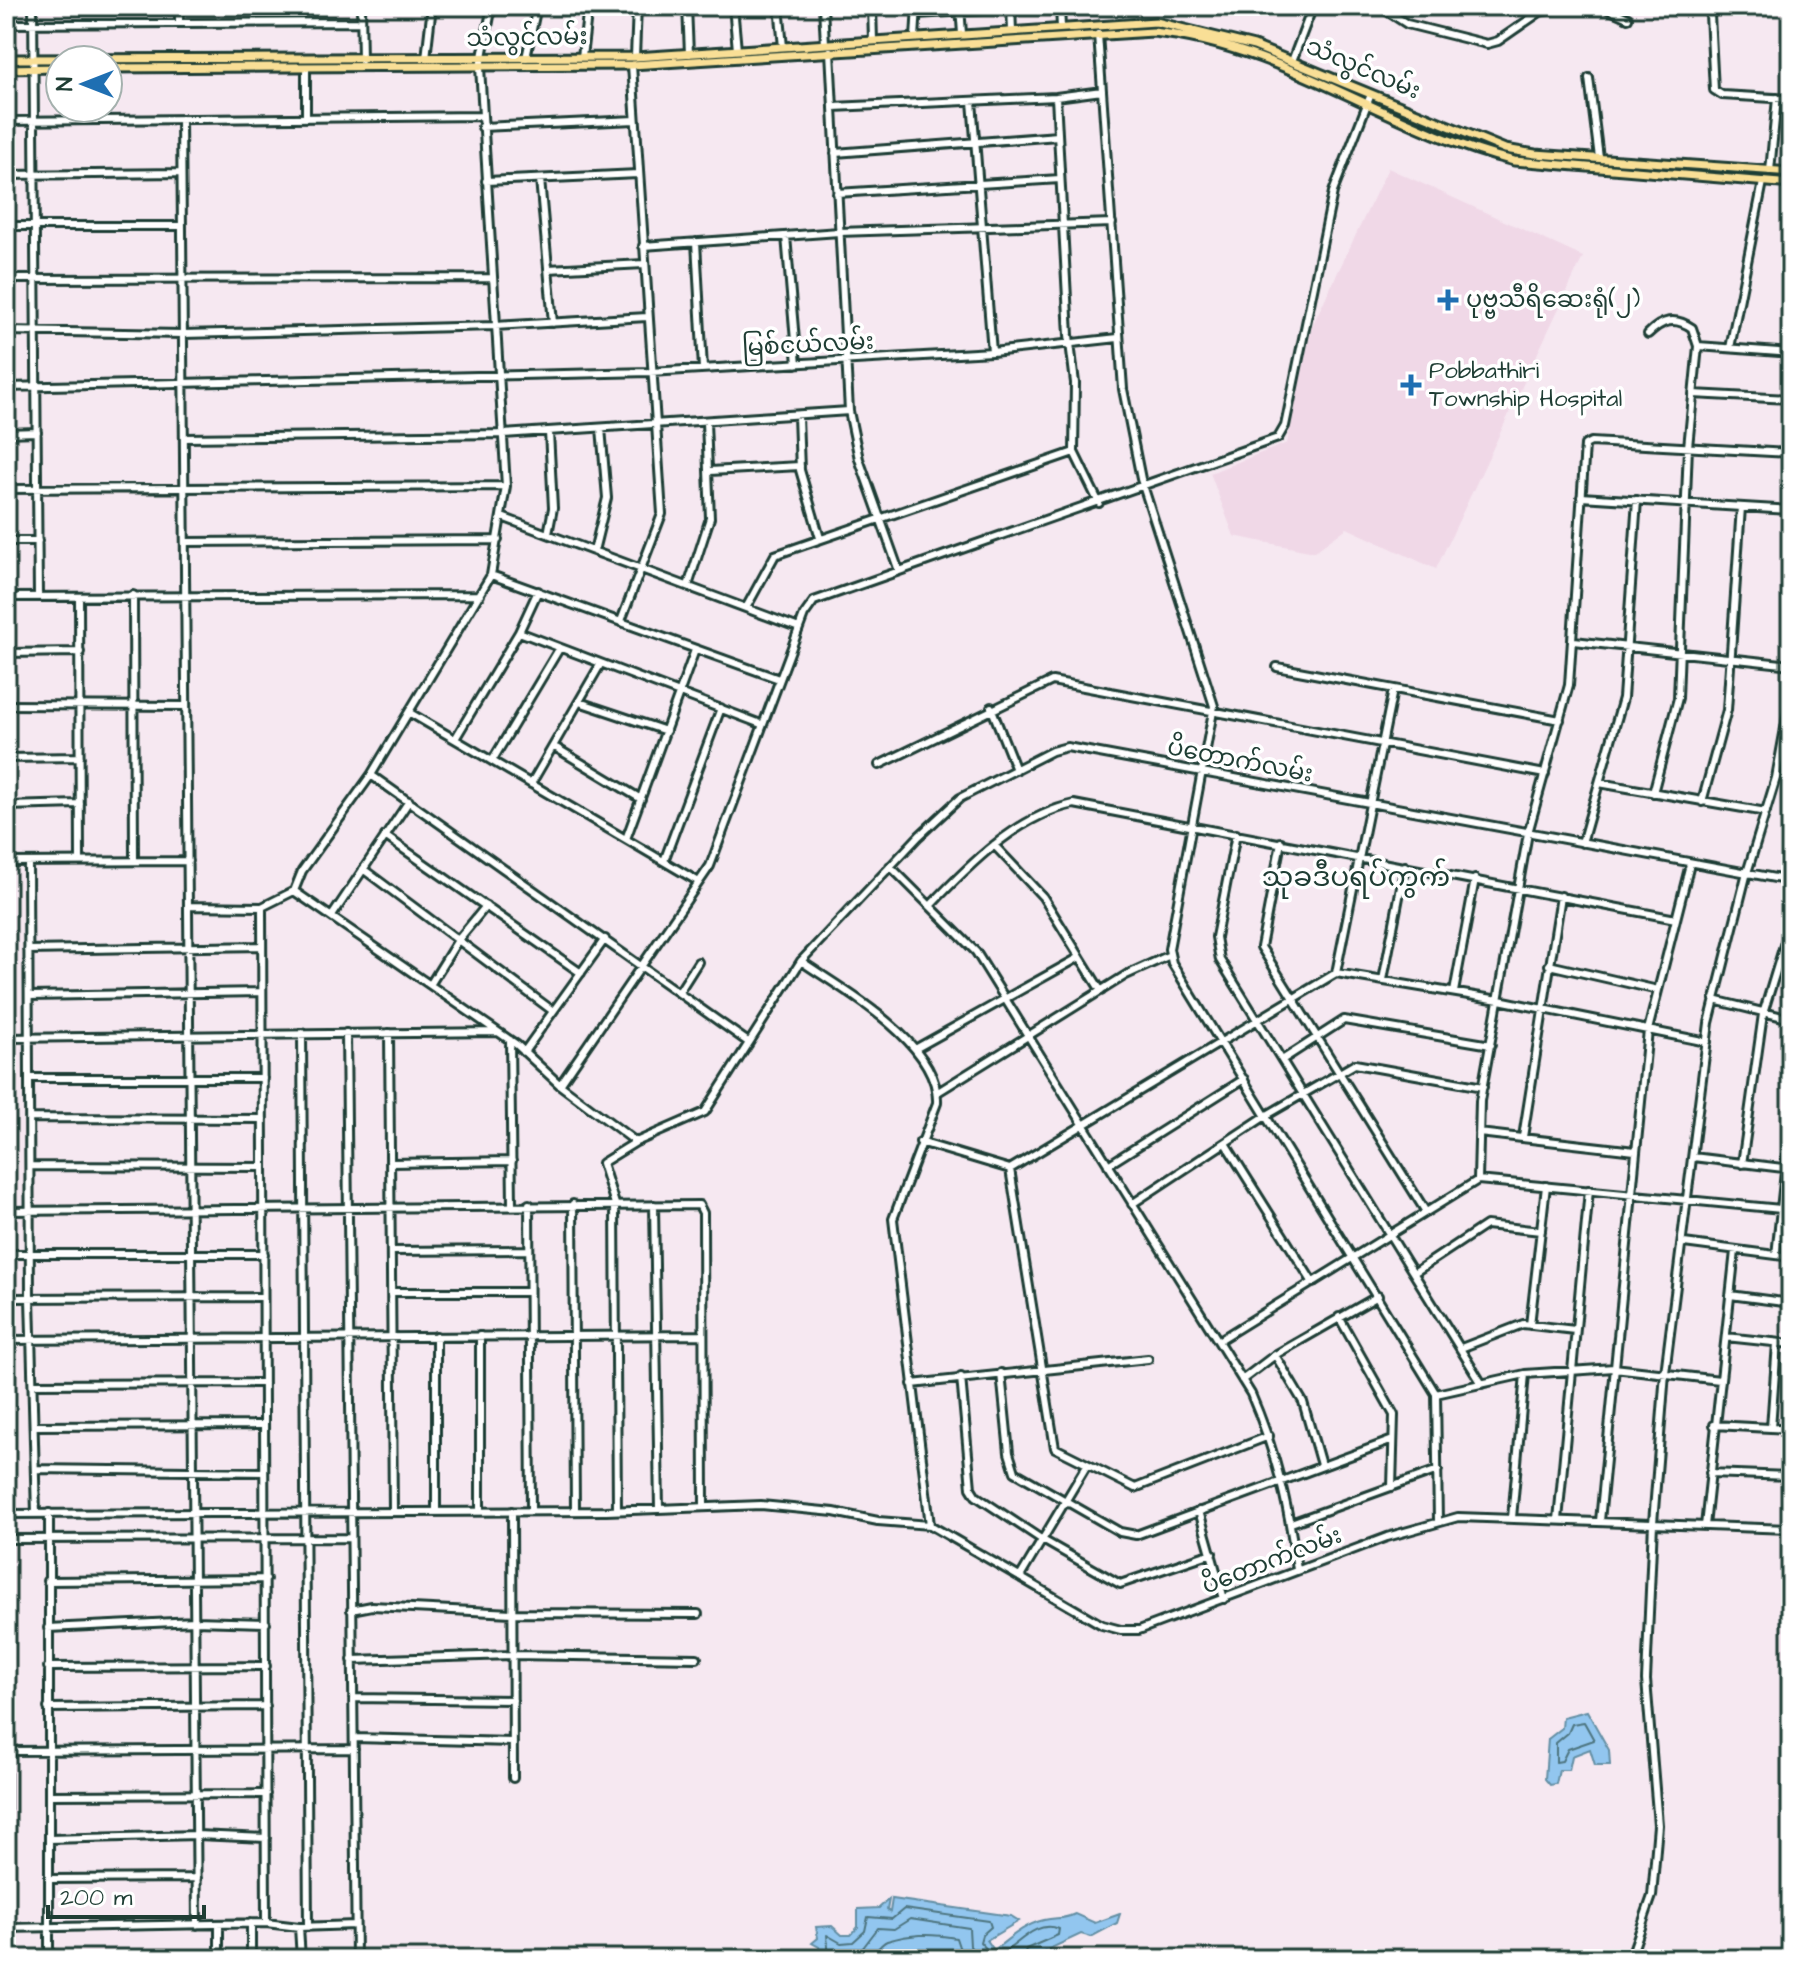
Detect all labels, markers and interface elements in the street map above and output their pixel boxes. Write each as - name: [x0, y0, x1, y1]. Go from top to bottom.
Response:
- street label: သံလွင်လမ်း: [466, 20, 588, 56]
- street label: သံလွင်လမ်း: [1301, 30, 1425, 108]
- north arrow: [44, 44, 124, 124]
- text: N: [50, 77, 81, 91]
- place label: ပုဗ္ဗသီရိဆေးရုံ(၂): [1466, 283, 1640, 319]
- marker: ပုဗ္ဗသီရိဆေးရုံ(၂): [1437, 289, 1459, 311]
- street label: မြစ်ငယ်လမ်း: [741, 325, 875, 366]
- place label: Pobbathiri Township Hospital: [1429, 354, 1622, 416]
- marker: Pobbathiri Township Hospital: [1400, 374, 1422, 396]
- street label: ပိတောက်လမ်း: [1164, 730, 1316, 792]
- district label: သုခဒီပရပ်ကွက်: [1262, 858, 1450, 899]
- street label: ပိတောက်လမ်း: [1197, 1519, 1347, 1603]
- scale bar: [48, 1869, 204, 1919]
- text: 200 m: [60, 1881, 133, 1915]

